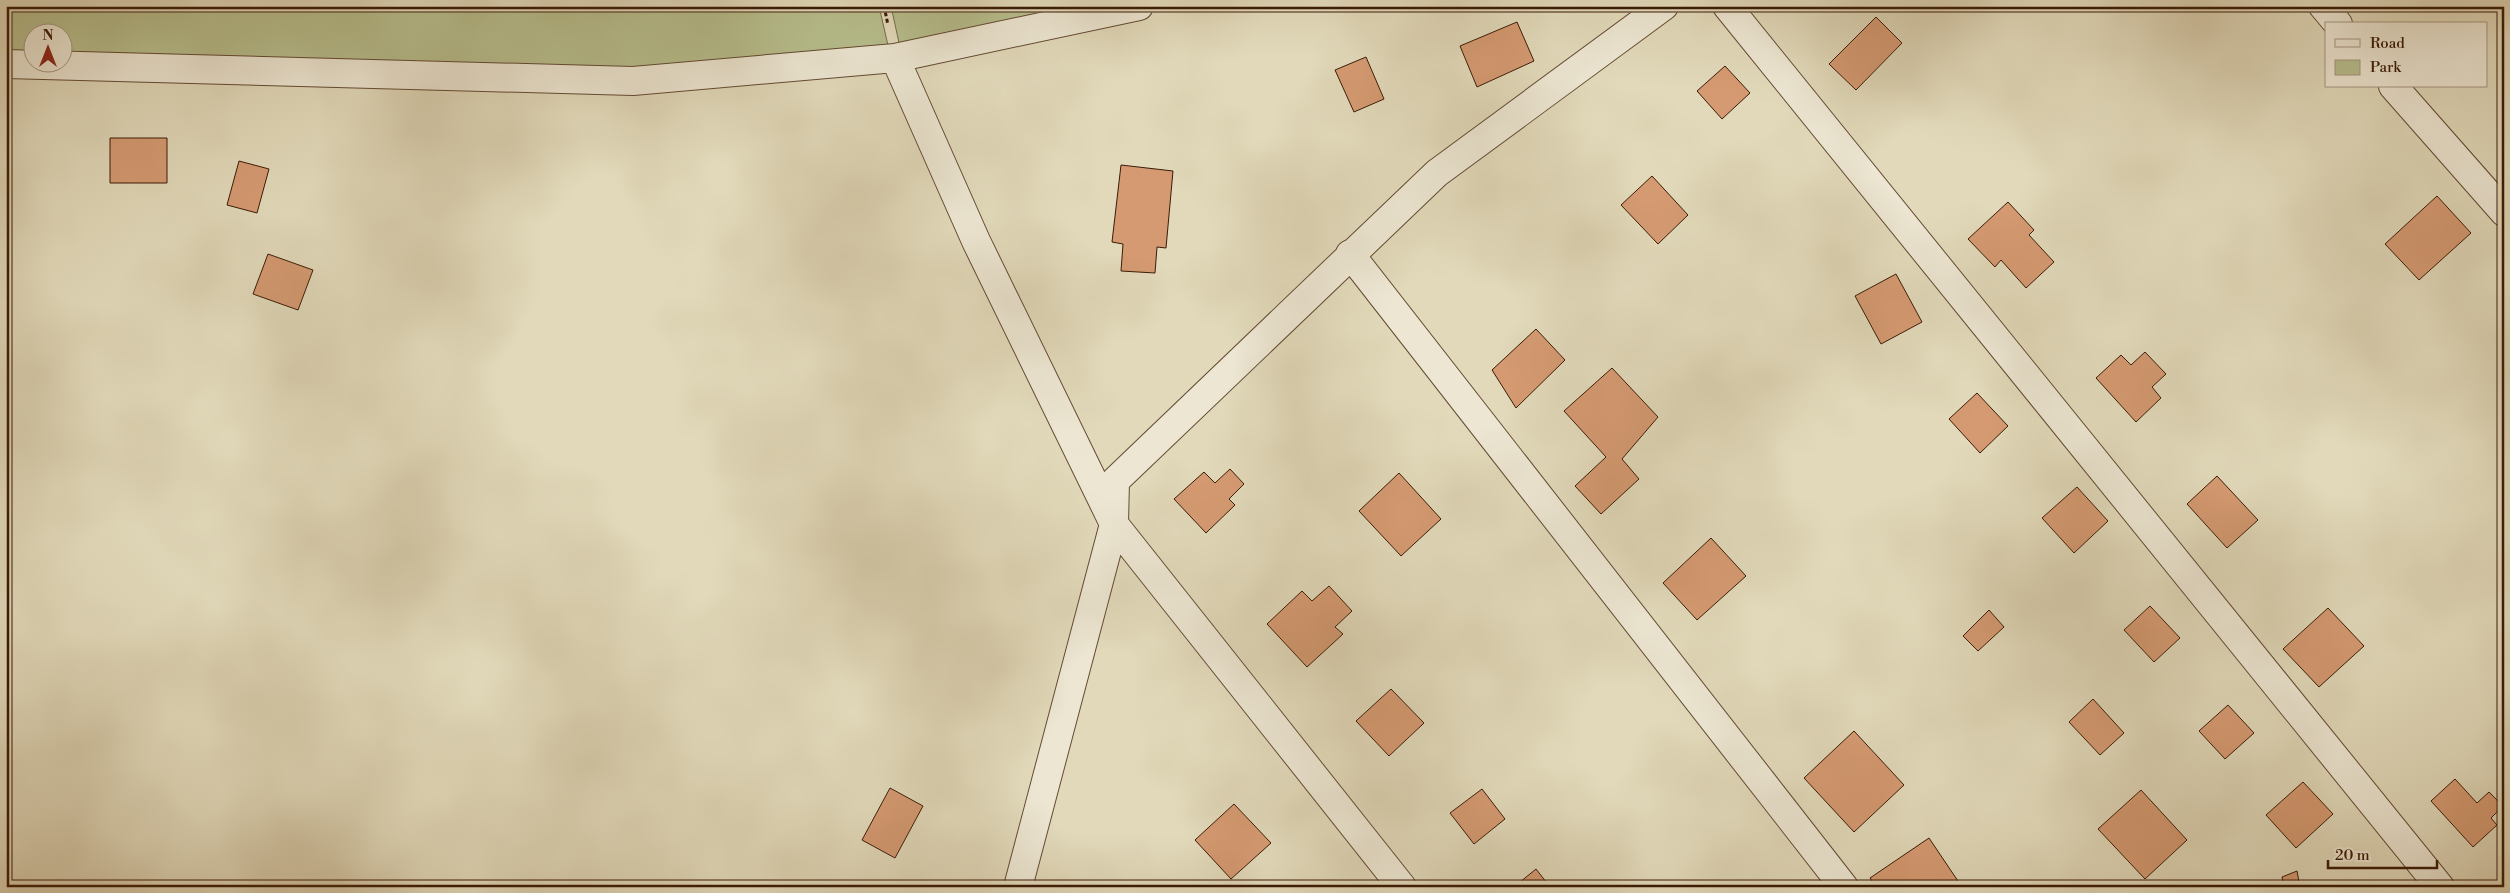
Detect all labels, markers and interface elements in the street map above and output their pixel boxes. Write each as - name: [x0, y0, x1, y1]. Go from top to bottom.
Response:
- north arrow: [22, 22, 72, 72]
- legend: [2325, 22, 2488, 88]
- text: N: [42, 27, 54, 45]
- text: Road: [2370, 34, 2405, 53]
- text: Park: [2370, 58, 2402, 77]
- scale bar: [2328, 838, 2436, 870]
- text: 20 m: [2335, 846, 2370, 865]

